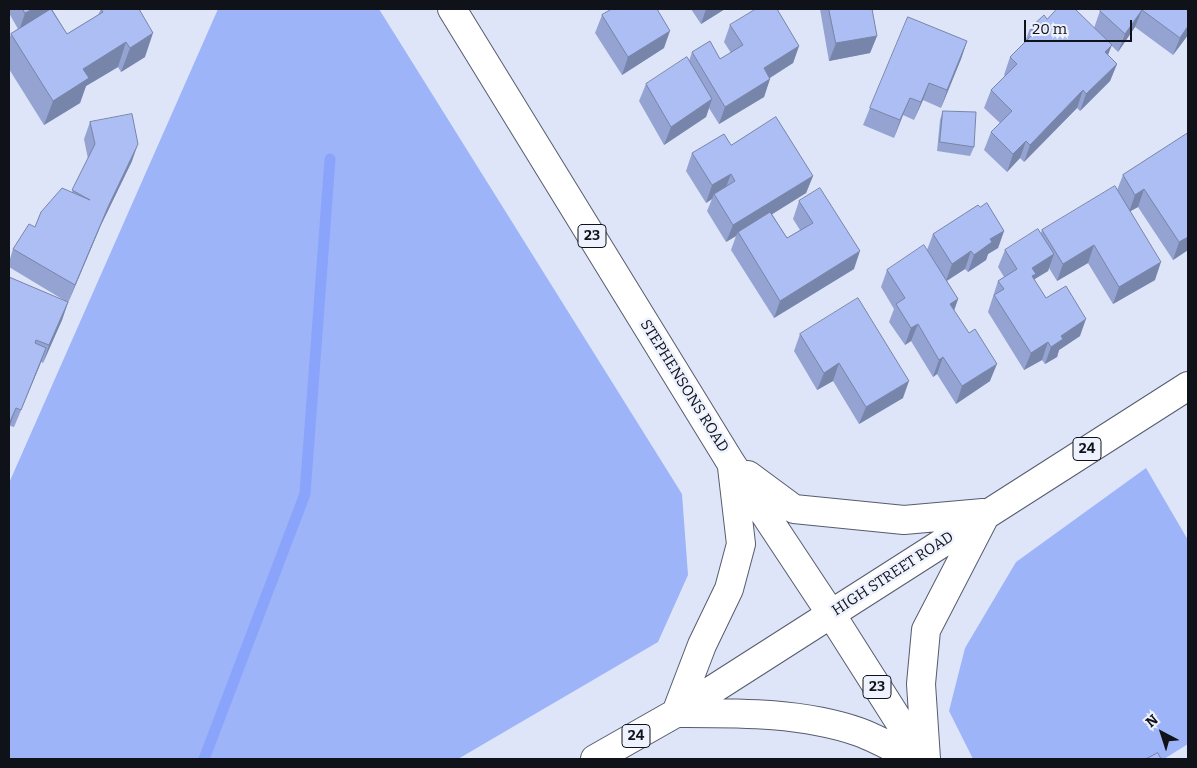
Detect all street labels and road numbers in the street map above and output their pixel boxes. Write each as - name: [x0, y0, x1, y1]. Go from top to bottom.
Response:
- road number: 23: [578, 225, 606, 248]
- street label: STEPHENSONS ROAD: [636, 316, 732, 456]
- road number: 24: [1073, 438, 1101, 460]
- street label: HIGH STREET ROAD: [829, 528, 957, 620]
- road number: 23: [863, 676, 891, 699]
- road number: 24: [622, 724, 650, 748]

